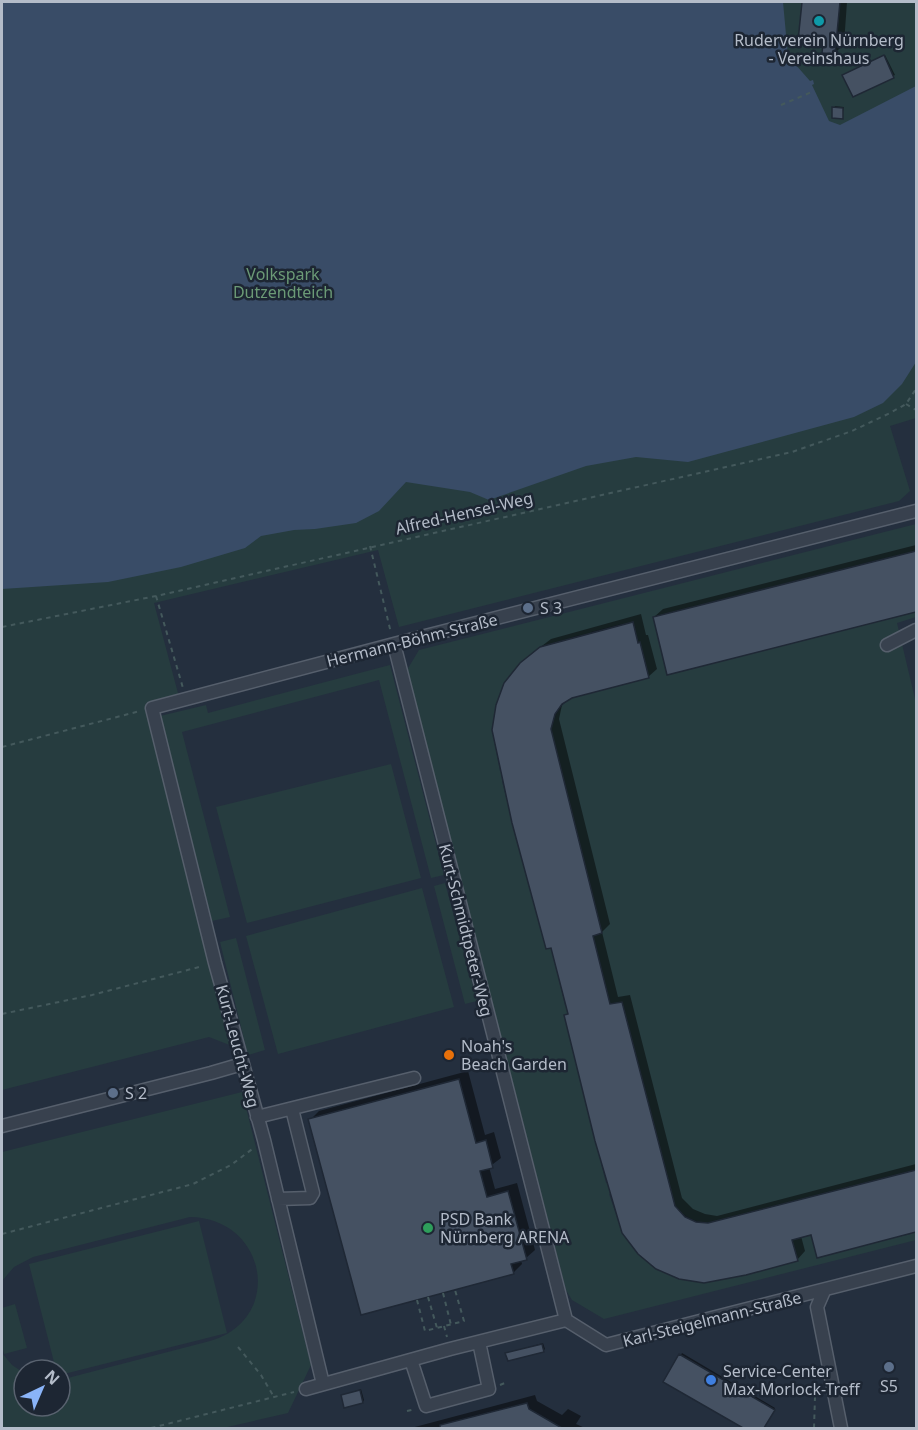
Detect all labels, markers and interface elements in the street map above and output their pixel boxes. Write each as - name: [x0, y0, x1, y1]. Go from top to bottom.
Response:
- marker: Ruderverein Nürnberg - Vereinshaus: [812, 14, 826, 28]
- place label: Ruderverein Nürnberg - Vereinshaus: [734, 29, 904, 69]
- park label: Volkspark Dutzendteich: [233, 263, 333, 303]
- street label: Alfred-Hensel-Weg: [393, 486, 535, 540]
- place label: S 3: [540, 597, 562, 619]
- marker: S 3: [521, 601, 535, 615]
- street label: Hermann-Böhm-Straße: [324, 608, 500, 672]
- street label: Kurt-Schmidtpeter-Weg: [434, 841, 498, 1019]
- street label: Kurt-Leucht-Weg: [211, 982, 265, 1110]
- place label: Noah's Beach Garden: [461, 1035, 567, 1075]
- marker: Noah's Beach Garden: [442, 1048, 456, 1062]
- place label: S 2: [125, 1082, 147, 1104]
- marker: S 2: [106, 1086, 120, 1100]
- place label: PSD Bank Nürnberg ARENA: [440, 1208, 570, 1248]
- marker: PSD Bank Nürnberg ARENA: [421, 1221, 435, 1235]
- street label: Karl-Steigelmann-Straße: [620, 1286, 804, 1352]
- north arrow: [12, 1358, 72, 1418]
- place label: Service-Center Max-Morlock-Treff: [723, 1360, 861, 1400]
- marker: S5: [882, 1360, 896, 1374]
- text: N: [40, 1365, 65, 1390]
- marker: Service-Center Max-Morlock-Treff: [704, 1373, 718, 1387]
- place label: S5: [880, 1375, 898, 1397]

